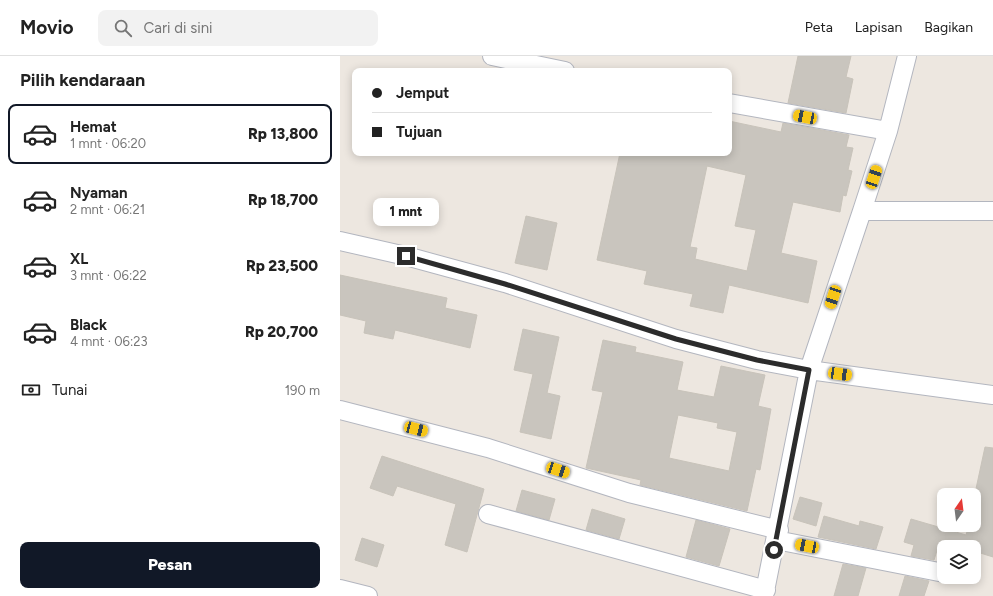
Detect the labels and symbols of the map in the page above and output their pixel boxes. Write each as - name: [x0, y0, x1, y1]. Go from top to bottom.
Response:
- car: [792, 109, 818, 125]
- car: [865, 164, 883, 190]
- callout: 1 mnt: [373, 198, 439, 226]
- route end: [397, 247, 415, 265]
- car: [824, 284, 842, 310]
- car: [827, 366, 853, 382]
- car: [403, 420, 429, 438]
- car: [545, 461, 571, 479]
- north arrow: [937, 488, 981, 532]
- car: [794, 538, 820, 554]
- route start: [765, 541, 783, 559]

